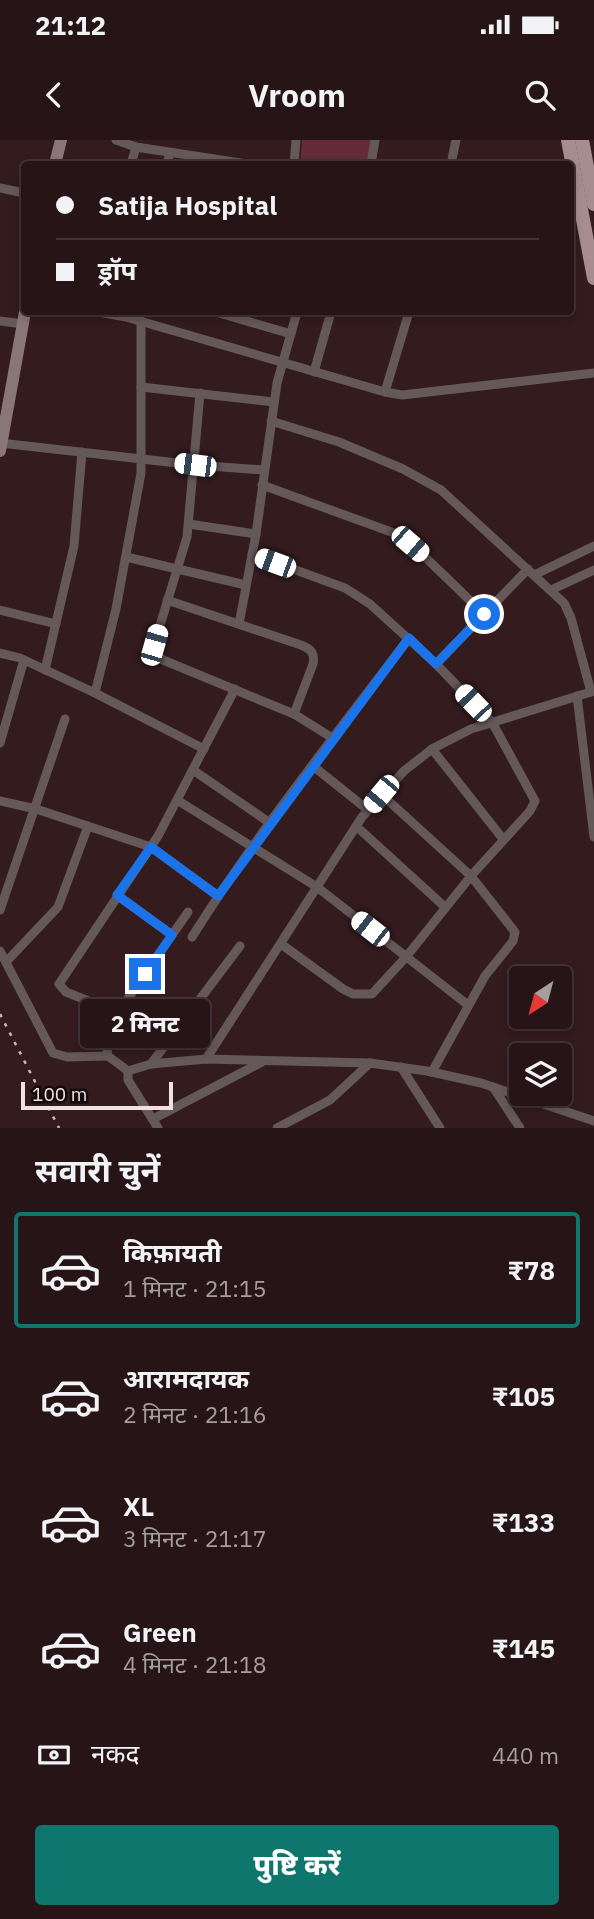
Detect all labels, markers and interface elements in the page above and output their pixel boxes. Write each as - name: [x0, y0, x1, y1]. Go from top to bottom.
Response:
- text: 21:12: [35, 8, 106, 42]
- text: Vroom: [248, 74, 346, 116]
- icon: back: [35, 76, 73, 114]
- icon: search: [521, 76, 559, 114]
- text: Satija Hospital: [98, 188, 277, 222]
- text: ड्रॉप: [98, 253, 136, 287]
- car: [173, 452, 218, 478]
- car: [388, 522, 433, 566]
- car: [252, 546, 299, 580]
- route start: [468, 598, 500, 630]
- car: [139, 622, 170, 668]
- car: [451, 681, 496, 725]
- car: [360, 771, 403, 817]
- car: [347, 908, 394, 950]
- route end: [129, 958, 161, 990]
- north arrow: [509, 966, 572, 1029]
- map controls: [509, 966, 572, 1106]
- callout: 2 मिनट: [80, 998, 210, 1048]
- text: 2 मिनट: [111, 1008, 179, 1038]
- button: layers: [509, 1043, 572, 1106]
- scale bar: [21, 1079, 173, 1111]
- text: 100 m: [32, 1082, 87, 1106]
- text: सवारी चुनें: [35, 1149, 160, 1191]
- text: किफ़ायती: [123, 1235, 222, 1269]
- icon: car: [39, 1239, 102, 1302]
- text: ₹78: [507, 1253, 555, 1287]
- text: 1 मिनट · 21:15: [123, 1273, 267, 1303]
- text: आरामदायक: [123, 1361, 249, 1395]
- icon: car: [39, 1365, 102, 1428]
- text: ₹105: [492, 1379, 555, 1413]
- text: 2 मिनट · 21:16: [123, 1399, 267, 1429]
- text: XL: [123, 1489, 154, 1523]
- icon: car: [39, 1491, 102, 1554]
- text: ₹133: [492, 1505, 555, 1539]
- text: 3 मिनट · 21:17: [123, 1523, 267, 1553]
- text: Green: [123, 1615, 197, 1649]
- icon: car: [39, 1617, 102, 1680]
- text: ₹145: [492, 1631, 555, 1665]
- text: 4 मिनट · 21:18: [123, 1649, 267, 1679]
- icon: cash: [35, 1736, 73, 1774]
- text: नकद: [91, 1736, 139, 1770]
- text: 440 m: [492, 1740, 559, 1770]
- button: पुष्टि करें: [35, 1825, 559, 1905]

